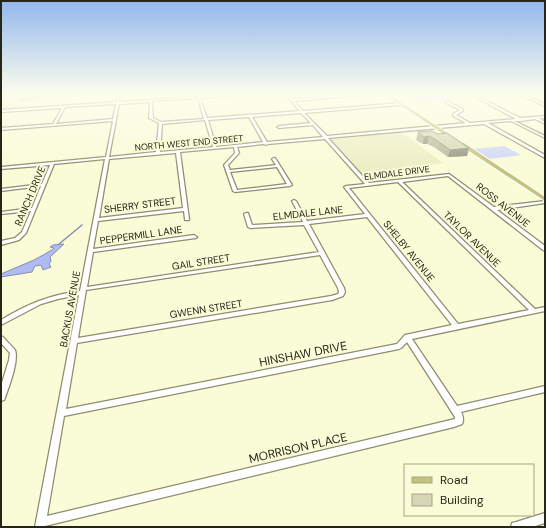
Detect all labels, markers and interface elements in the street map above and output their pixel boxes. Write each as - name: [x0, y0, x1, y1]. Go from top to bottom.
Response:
- street label: NORTH WEST END STREET: [134, 132, 244, 154]
- street label: ELMDALE DRIVE: [363, 163, 431, 183]
- street label: RANCH DRIVE: [12, 164, 49, 228]
- street label: ROSS AVENUE: [473, 180, 533, 230]
- street label: SHERRY STREET: [103, 194, 177, 216]
- street label: ELMDALE LANE: [272, 203, 344, 223]
- street label: TAYLOR AVENUE: [441, 208, 504, 270]
- street label: SHELBY AVENUE: [380, 218, 438, 284]
- street label: PEPPERMILL LANE: [99, 223, 183, 247]
- street label: GAIL STREET: [171, 251, 231, 273]
- street label: BACKUS AVENUE: [57, 269, 83, 348]
- street label: GWENN STREET: [169, 297, 244, 321]
- street label: HINSHAW DRIVE: [258, 338, 349, 370]
- street label: MORRISON PLACE: [247, 429, 349, 467]
- legend: [404, 464, 534, 516]
- text: Road: [440, 472, 468, 488]
- text: Building: [440, 492, 484, 508]

